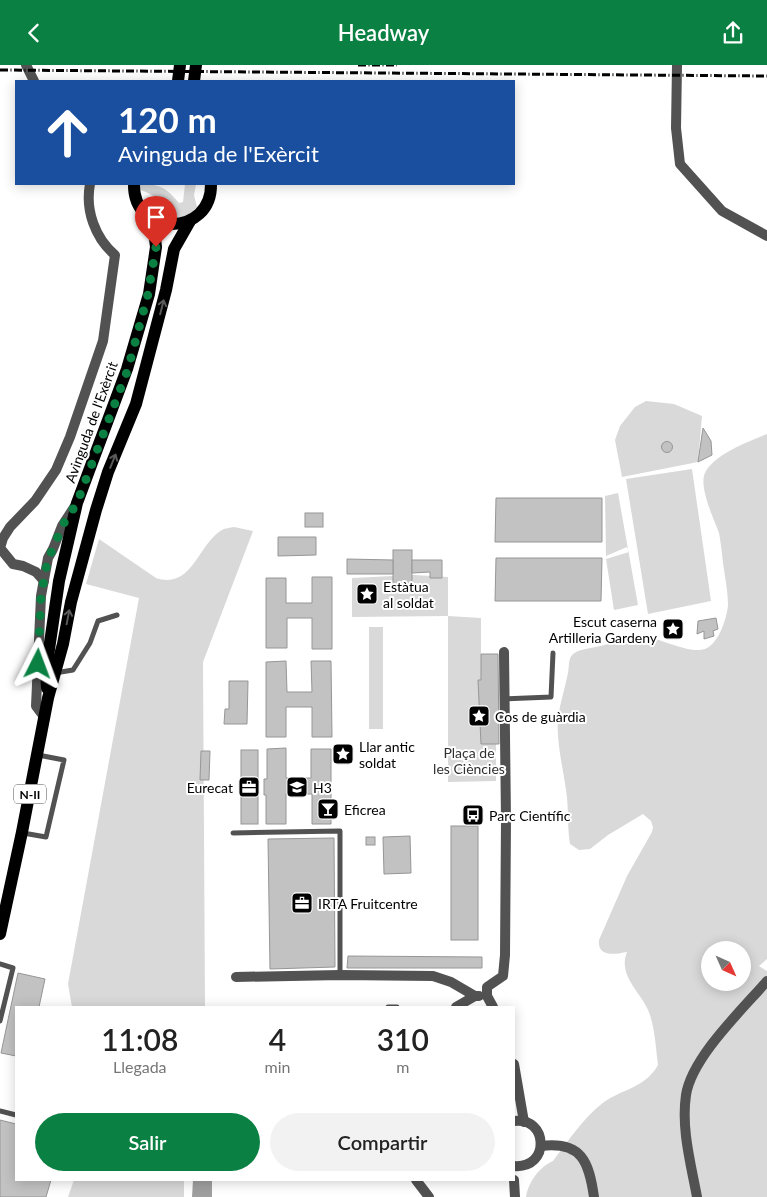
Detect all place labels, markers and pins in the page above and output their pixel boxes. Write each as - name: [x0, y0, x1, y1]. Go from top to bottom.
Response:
- pin: [135, 196, 177, 247]
- place label: Estàtua al soldat: [383, 578, 434, 611]
- place icon: Estàtua al soldat: [355, 582, 379, 606]
- place label: Escut caserna Artilleria Gardeny: [549, 613, 658, 646]
- place icon: Escut caserna Artilleria Gardeny: [661, 617, 685, 641]
- place icon: Cos de guàrdia: [467, 704, 491, 728]
- place label: Cos de guàrdia: [495, 708, 586, 725]
- place label: Llar antic soldat: [359, 738, 415, 771]
- place icon: Llar antic soldat: [331, 742, 355, 766]
- office icon: Eurecat: [237, 775, 261, 799]
- school or university icon: H3: [285, 775, 309, 799]
- place label: Eurecat: [187, 779, 233, 796]
- place label: H3: [313, 779, 332, 796]
- bar icon: Eficrea: [316, 797, 340, 821]
- place label: Eficrea: [344, 801, 386, 818]
- bus stop icon: Parc Científic: [461, 803, 485, 827]
- place label: Parc Científic: [489, 807, 571, 824]
- office icon: IRTA Fruitcentre: [290, 891, 314, 915]
- place label: IRTA Fruitcentre: [318, 895, 418, 912]

